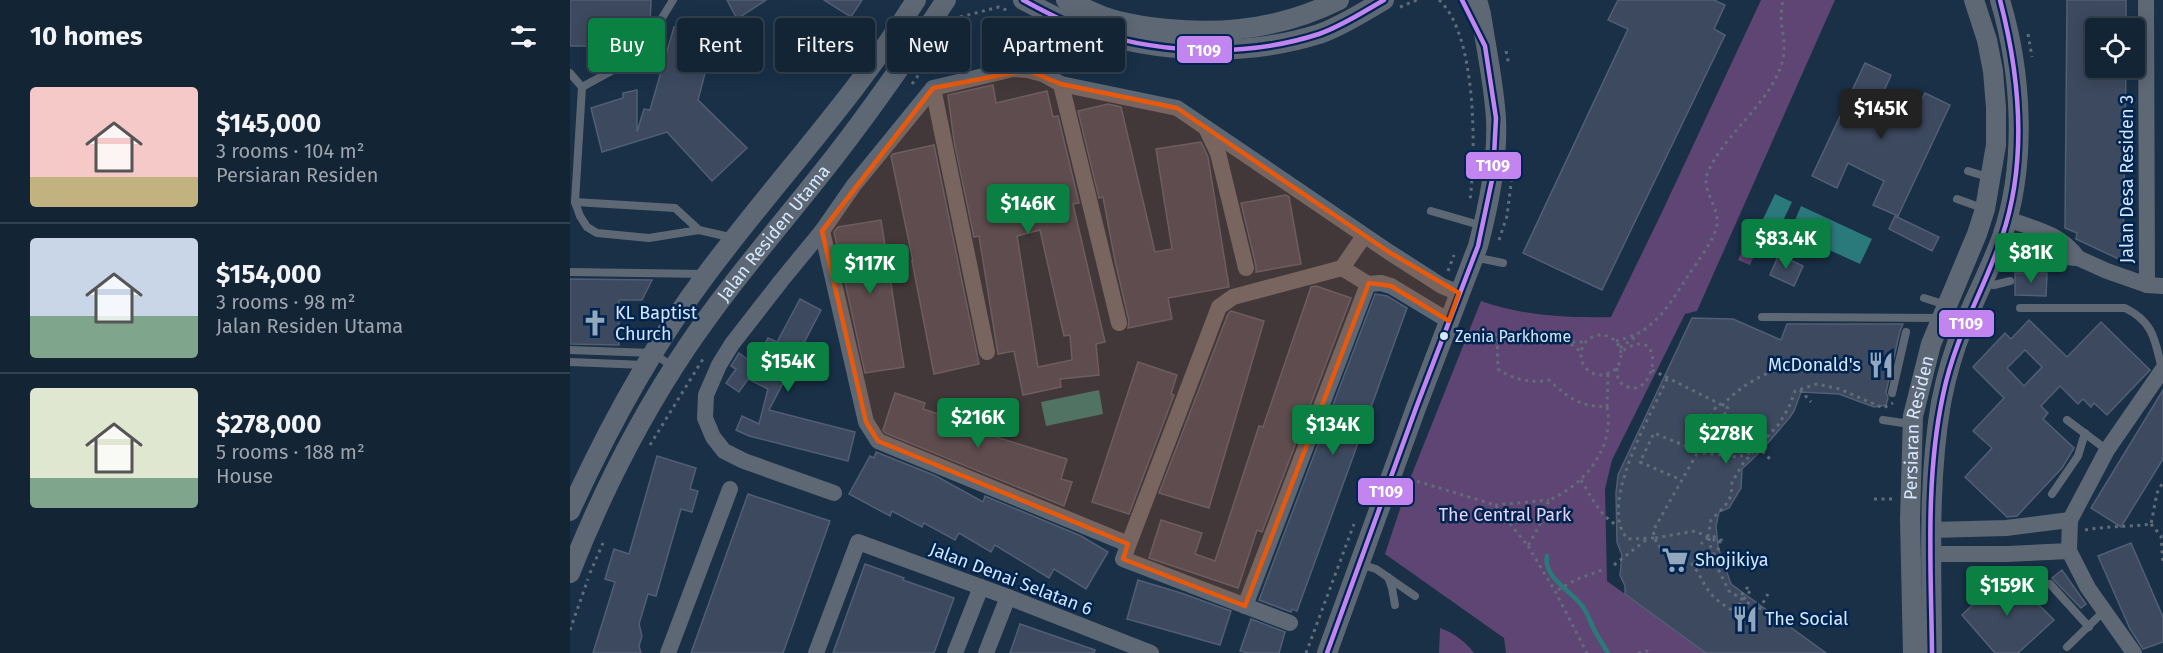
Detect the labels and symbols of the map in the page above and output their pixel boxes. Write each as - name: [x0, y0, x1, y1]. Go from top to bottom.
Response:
- line badge: T109: [1176, 35, 1233, 64]
- text: T109: [1187, 41, 1221, 60]
- pin: $145K: [1839, 89, 1923, 140]
- street label: Jalan Desa Residen 3: [2116, 95, 2138, 263]
- line badge: T109: [1465, 151, 1522, 180]
- text: T109: [1476, 156, 1510, 175]
- street label: Jalan Residen Utama: [712, 161, 835, 306]
- pin: $146K: [986, 184, 1070, 235]
- pin: $83.4K: [1737, 219, 1835, 270]
- pin: $81K: [1995, 233, 2067, 284]
- pin: $117K: [828, 244, 912, 295]
- place label: KL Baptist Church: [615, 302, 698, 345]
- church icon: KL Baptist Church: [580, 308, 610, 338]
- line badge: T109: [1938, 309, 1995, 338]
- text: T109: [1949, 314, 1983, 333]
- place label: Zenia Parkhome: [1455, 327, 1571, 346]
- marker: Zenia Parkhome: [1438, 330, 1450, 342]
- pin: $154K: [746, 342, 830, 393]
- restaurant icon: McDonald's: [1866, 350, 1896, 380]
- street label: Persiaran Residen: [1900, 353, 1939, 500]
- place label: McDonald's: [1768, 354, 1861, 376]
- pin: $216K: [936, 398, 1020, 449]
- pin: $134K: [1291, 405, 1375, 456]
- pin: $278K: [1684, 414, 1768, 465]
- line badge: T109: [1357, 477, 1414, 506]
- text: T109: [1369, 482, 1403, 501]
- park label: The Central Park: [1439, 504, 1572, 526]
- street label: Jalan Denai Selatan 6: [926, 538, 1096, 620]
- supermarket icon: Shojikiya: [1660, 545, 1690, 575]
- place label: Shojikiya: [1695, 549, 1769, 571]
- pin: $159K: [1965, 566, 2049, 617]
- restaurant icon: The Social: [1730, 604, 1760, 634]
- place label: The Social: [1765, 608, 1848, 630]

